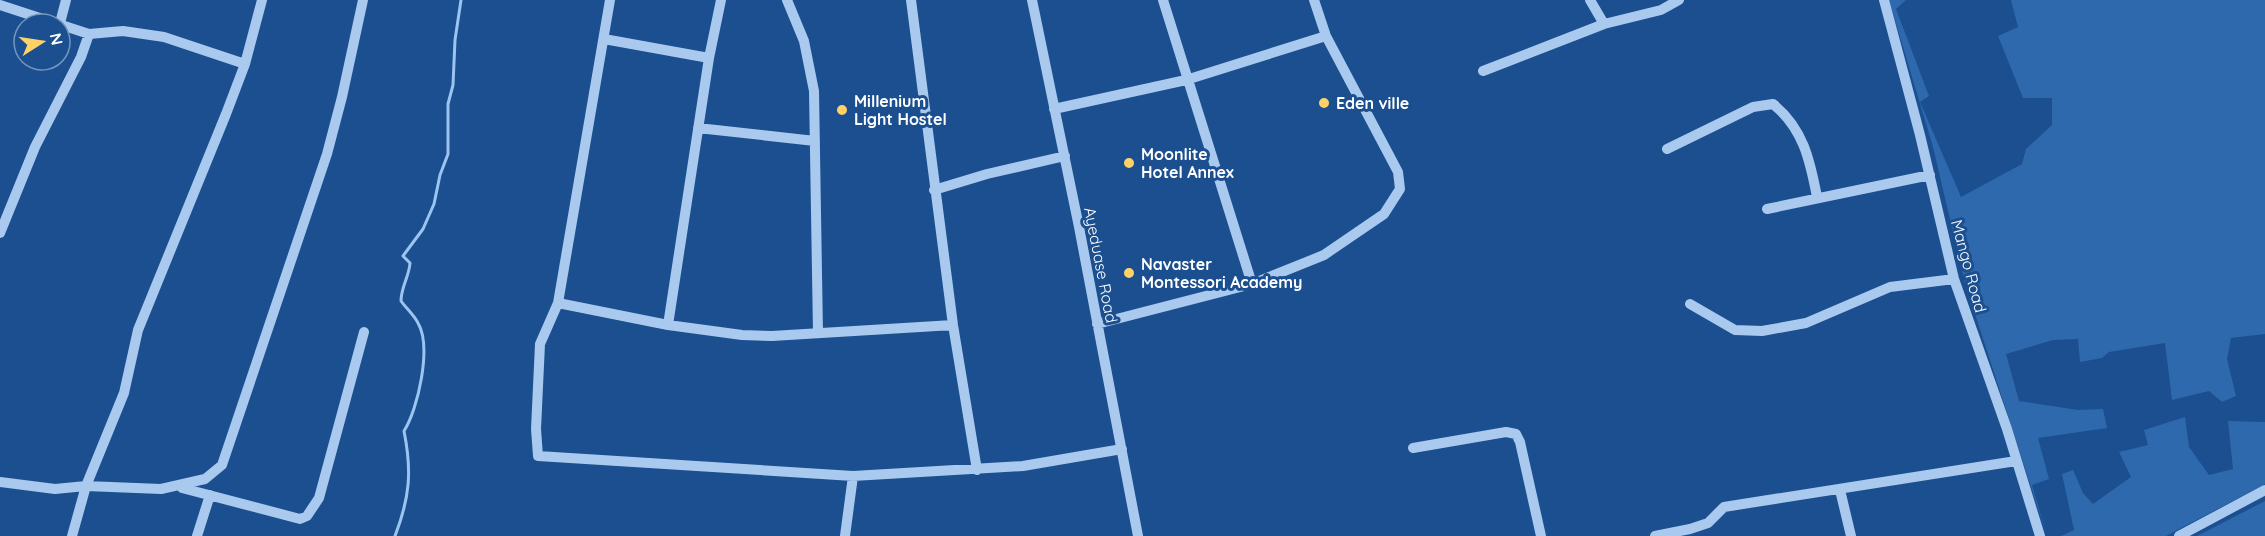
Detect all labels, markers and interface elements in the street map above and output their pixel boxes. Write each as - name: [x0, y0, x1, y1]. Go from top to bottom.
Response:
- north arrow: [12, 12, 72, 72]
- text: N: [46, 31, 68, 47]
- place label: Millenium Light Hostel: [854, 91, 947, 129]
- place label: Eden ville: [1336, 93, 1409, 113]
- marker: Eden ville: [1317, 96, 1331, 110]
- marker: Millenium Light Hostel: [835, 103, 849, 117]
- place label: Moonlite Hotel Annex: [1141, 144, 1234, 182]
- marker: Moonlite Hotel Annex: [1122, 156, 1136, 170]
- street label: Ayeduase Road: [1080, 205, 1122, 325]
- street label: Mango Road: [1947, 217, 1991, 315]
- place label: Navaster Montessori Academy: [1141, 254, 1302, 292]
- marker: Navaster Montessori Academy: [1122, 266, 1136, 280]

